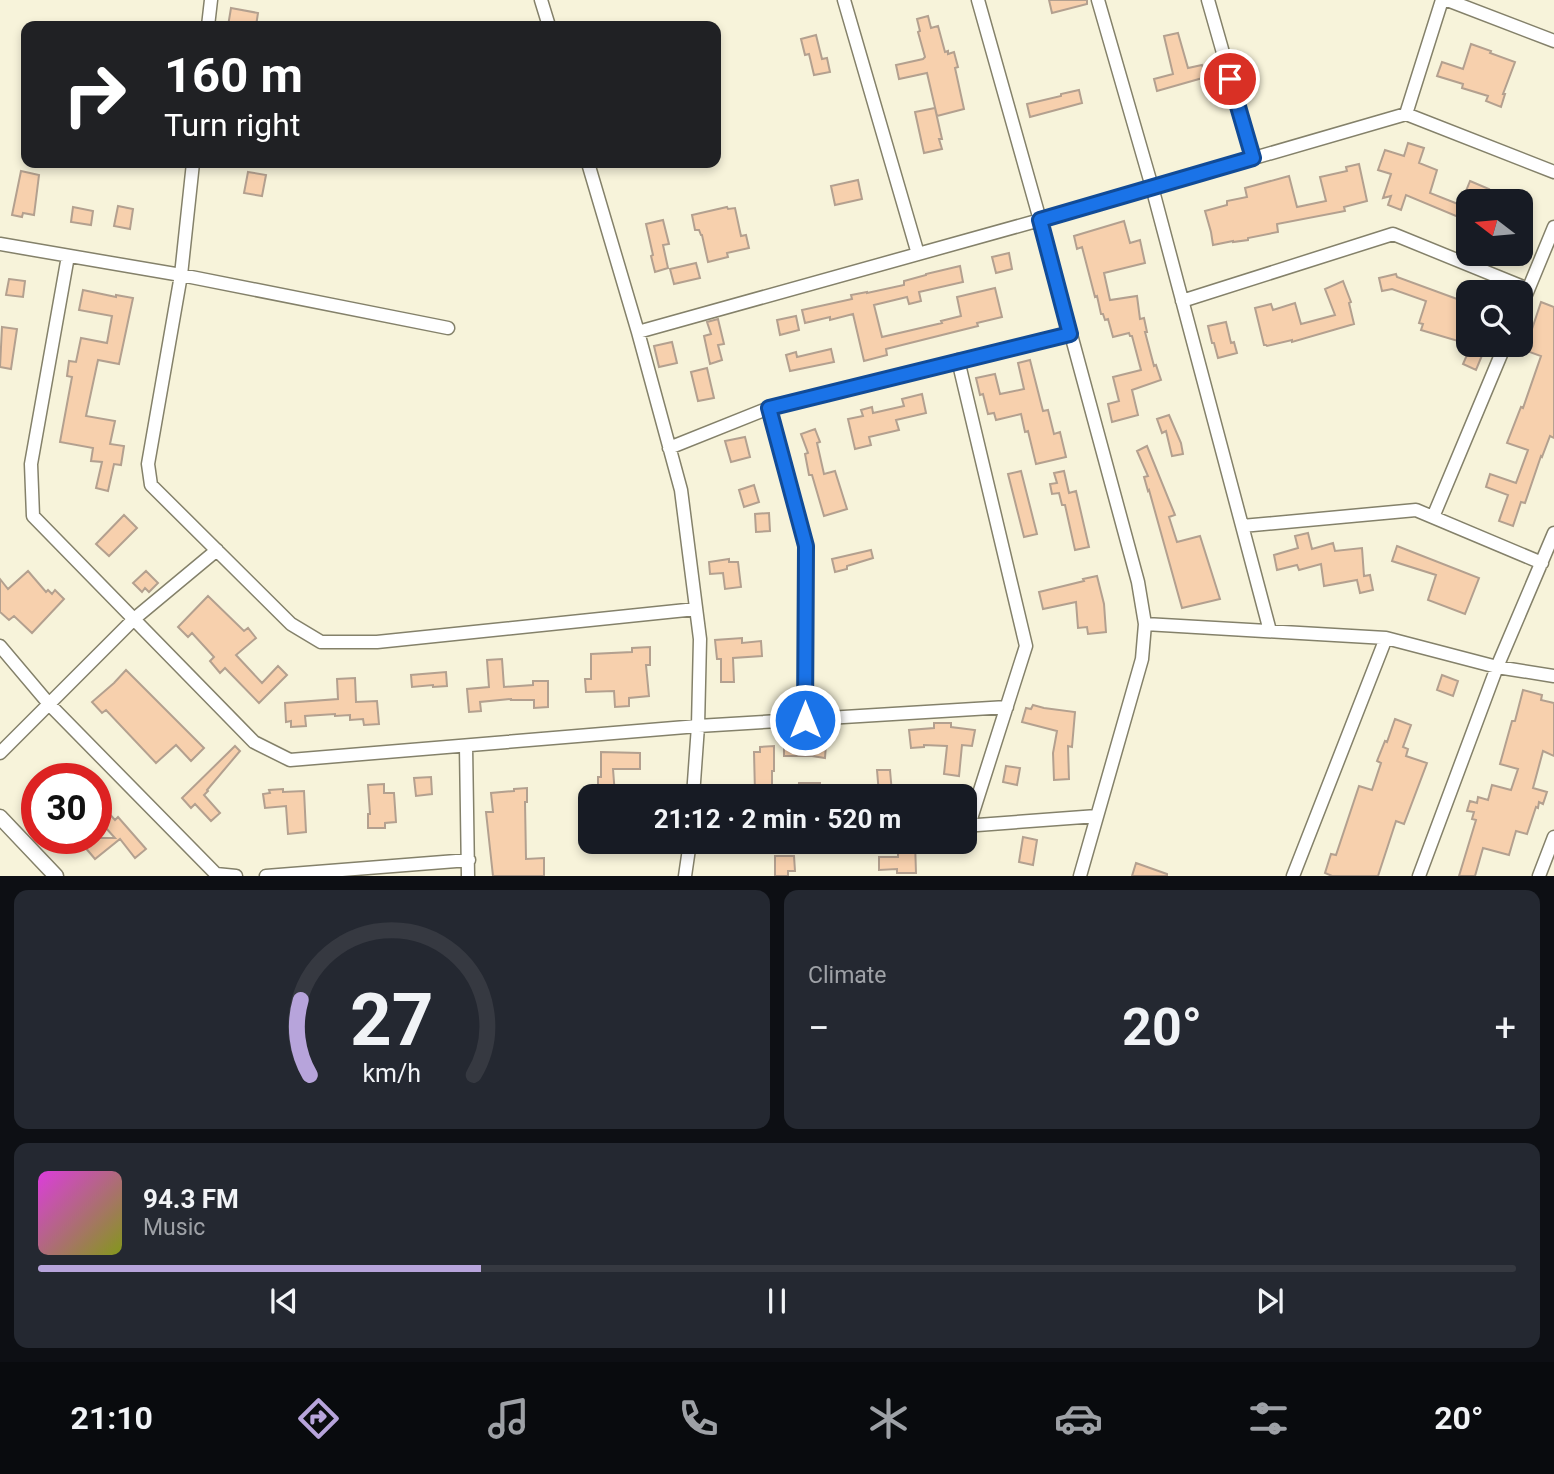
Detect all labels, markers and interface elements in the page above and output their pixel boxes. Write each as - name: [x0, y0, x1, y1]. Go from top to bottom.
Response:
- text: 160 m: [164, 47, 303, 104]
- icon: right: [49, 49, 140, 140]
- pin: [1200, 49, 1260, 109]
- icon: arrive: [1211, 60, 1249, 98]
- text: Turn right: [164, 106, 300, 144]
- north arrow: [1456, 189, 1533, 266]
- map controls: [1456, 189, 1533, 357]
- button: search: [1456, 280, 1533, 357]
- position arrow: [768, 683, 842, 757]
- speed limit sign: 30: [21, 763, 112, 854]
- text: 21:12 · 2 min · 520 m: [654, 804, 901, 834]
- text: Climate: [808, 962, 887, 989]
- text: 27: [350, 978, 434, 1064]
- text: 20°: [1122, 997, 1202, 1058]
- text: −: [808, 1006, 830, 1050]
- text: +: [1494, 1006, 1516, 1050]
- text: km/h: [363, 1059, 421, 1088]
- text: 94.3 FM: [143, 1184, 239, 1214]
- text: Music: [143, 1214, 205, 1241]
- icon: previous: [265, 1282, 303, 1320]
- icon: pause: [758, 1282, 796, 1320]
- icon: next: [1251, 1282, 1289, 1320]
- icon: directions: [294, 1394, 343, 1443]
- icon: music: [484, 1394, 533, 1443]
- icon: phone: [674, 1394, 723, 1443]
- icon: climate: [864, 1394, 913, 1443]
- icon: car: [1054, 1394, 1103, 1443]
- icon: filters: [1244, 1394, 1293, 1443]
- text: 21:10: [71, 1399, 153, 1437]
- text: 20°: [1434, 1399, 1483, 1437]

